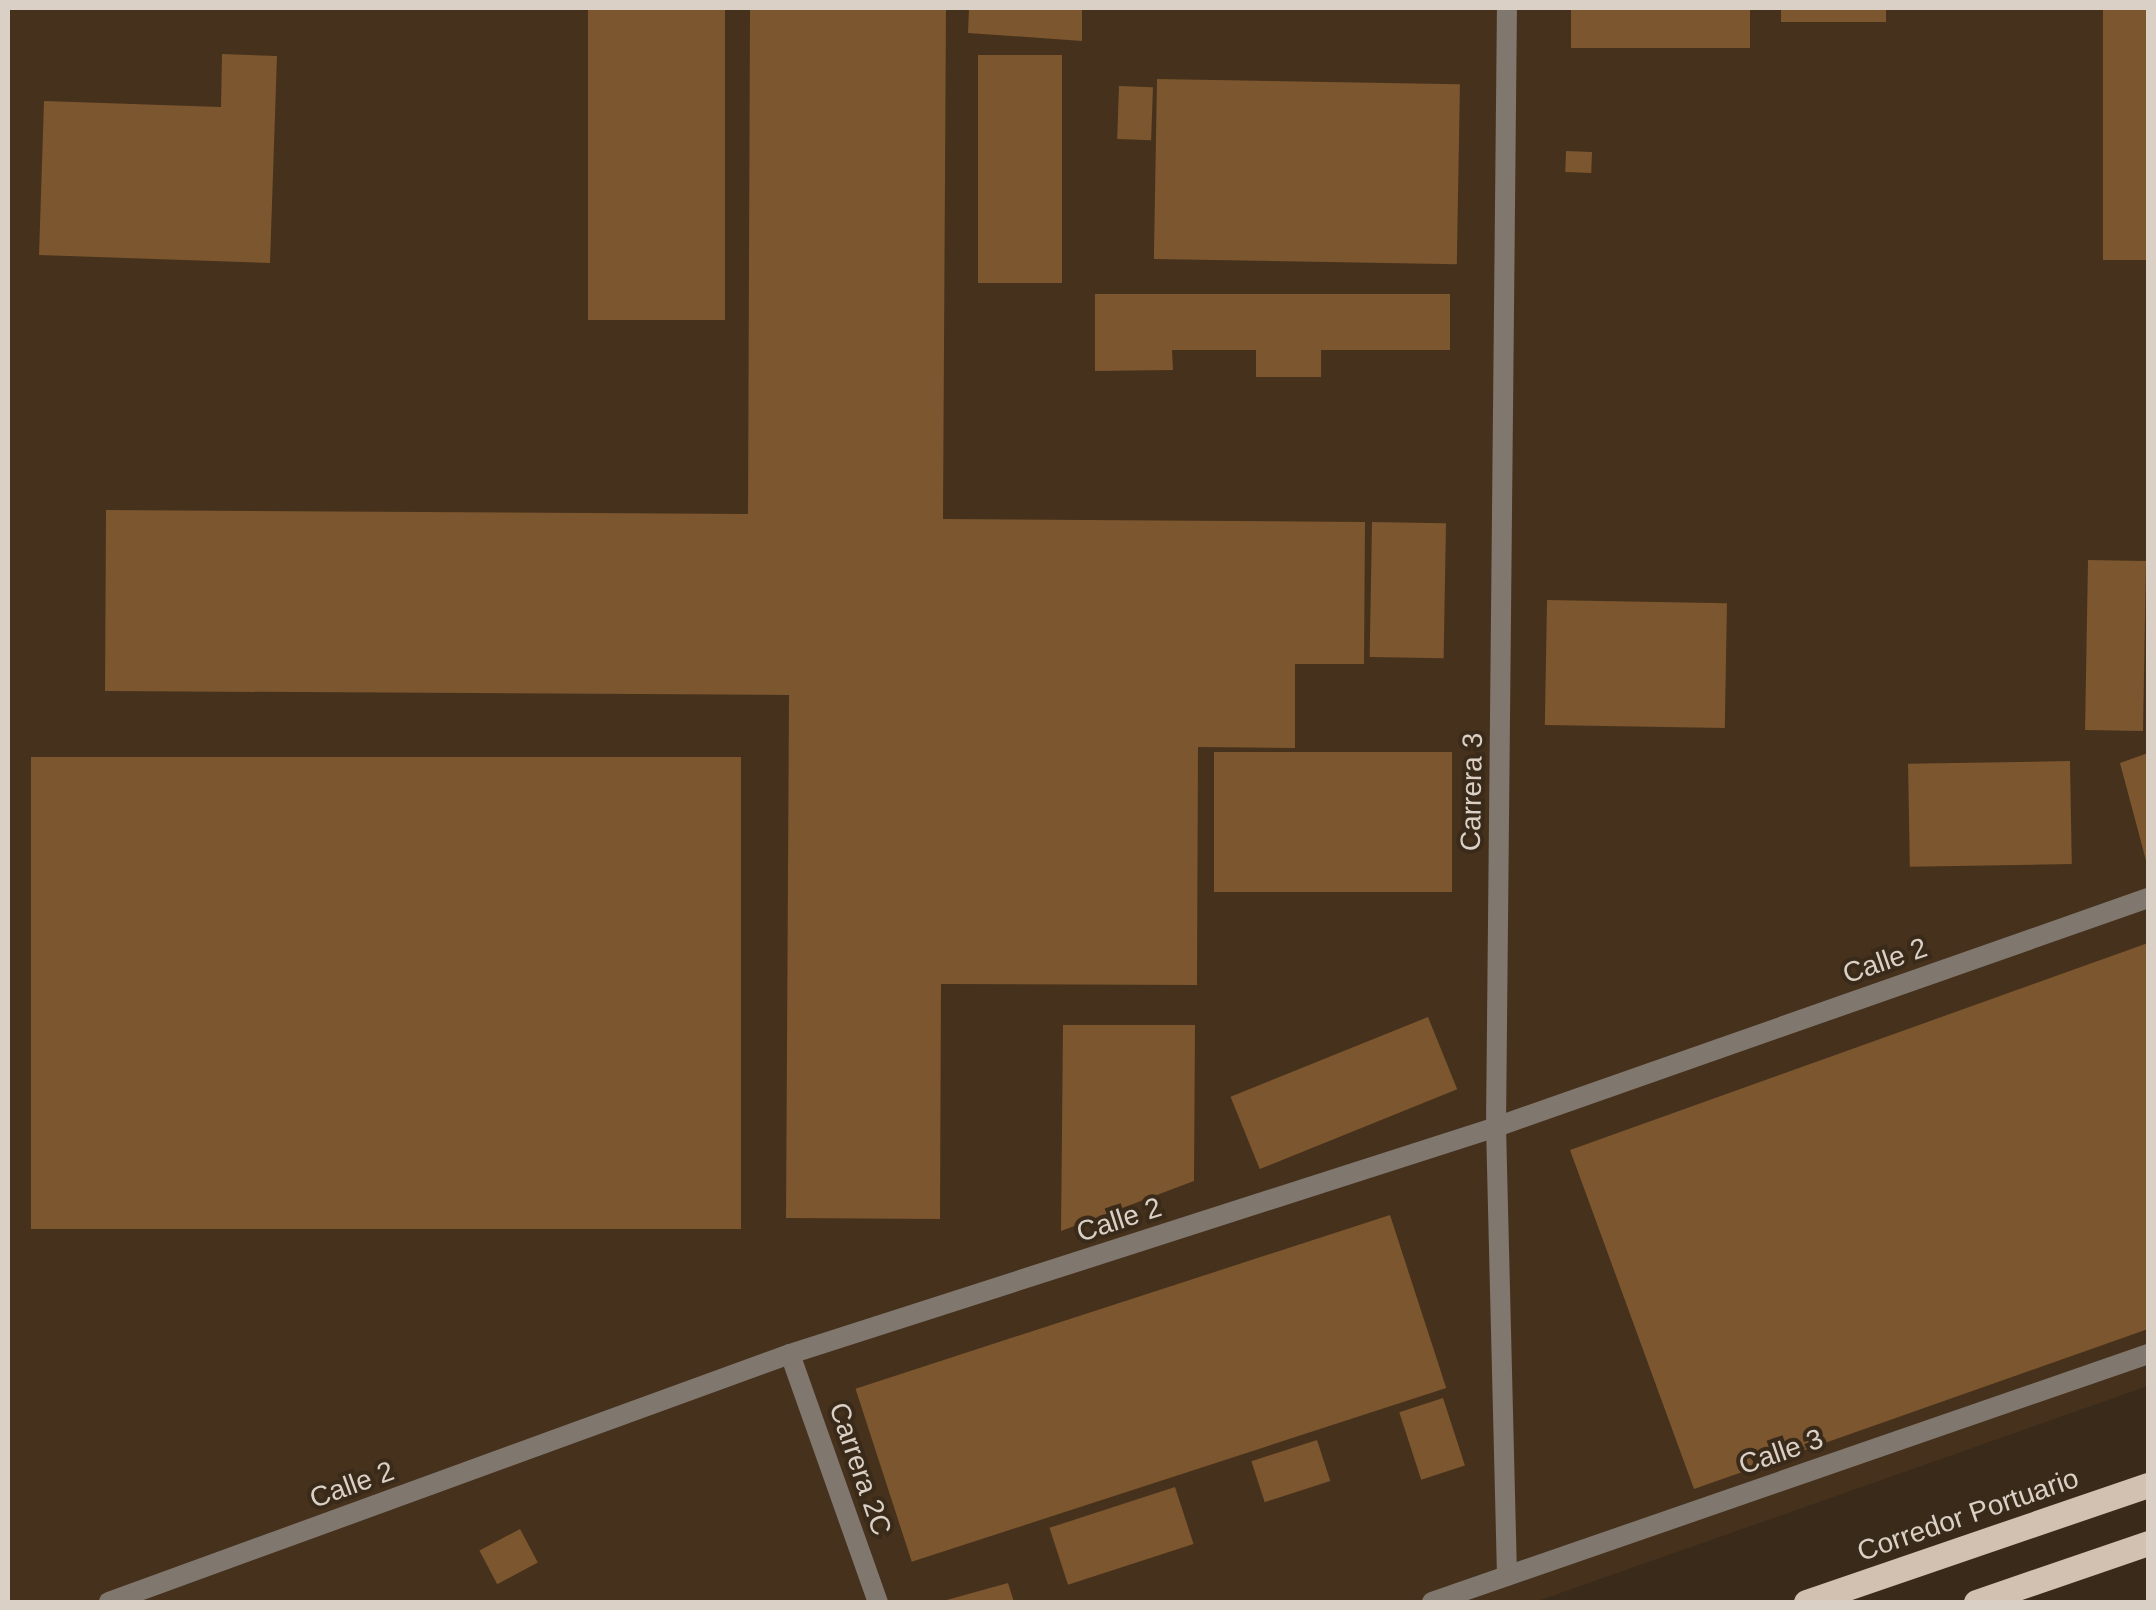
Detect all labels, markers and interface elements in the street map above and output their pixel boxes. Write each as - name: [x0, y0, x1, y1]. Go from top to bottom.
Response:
- street label: Carrera 3: [1454, 733, 1490, 851]
- street label: Calle 2: [1838, 931, 1932, 991]
- street label: Calle 2: [1072, 1191, 1166, 1249]
- street label: Carrera 2C: [822, 1398, 898, 1540]
- street label: Calle 3: [1734, 1422, 1828, 1482]
- street label: Calle 2: [305, 1454, 399, 1516]
- street label: Corredor Portuario: [1853, 1461, 2083, 1569]

